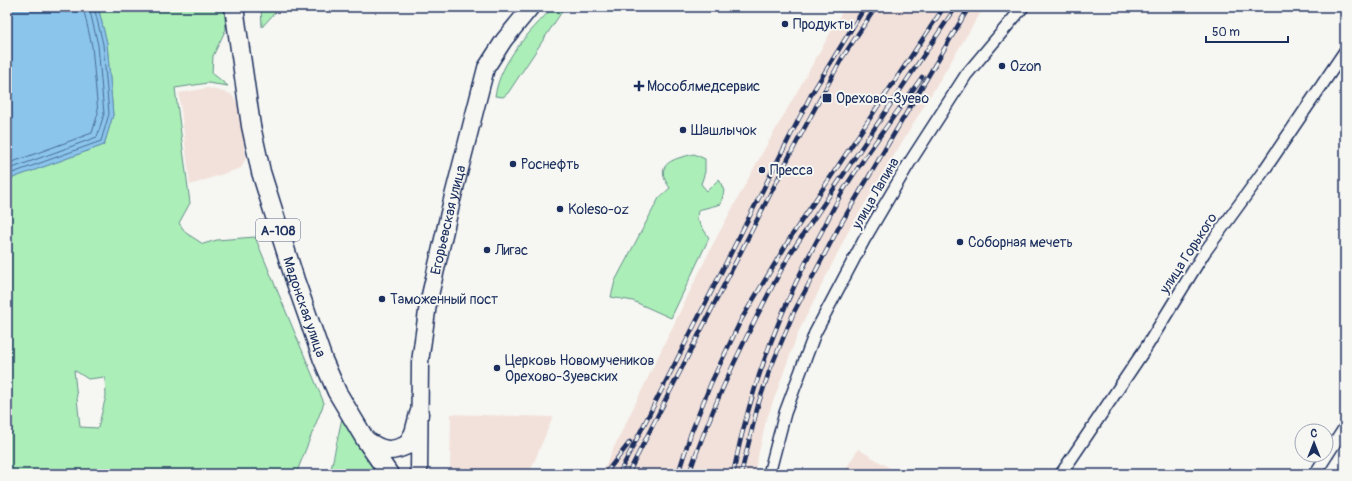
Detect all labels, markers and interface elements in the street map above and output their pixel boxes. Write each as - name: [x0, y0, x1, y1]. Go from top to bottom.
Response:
- place label: Продукты: [793, 16, 853, 33]
- scale bar: [1206, 18, 1288, 44]
- marker: Продукты: [780, 19, 790, 29]
- text: 50 m: [1212, 25, 1240, 40]
- place label: Ozon: [1010, 58, 1042, 75]
- marker: Ozon: [997, 61, 1007, 71]
- place label: Мособлмедсервис: [647, 78, 760, 95]
- marker: Мособлмедсервис: [634, 81, 644, 91]
- place label: Орехово-Зуево: [836, 90, 929, 107]
- marker: Орехово-Зуево: [821, 92, 833, 104]
- place label: Шашлычок: [691, 122, 757, 139]
- marker: Шашлычок: [678, 125, 688, 135]
- street label: улица Лапина: [848, 155, 903, 233]
- place label: Роснефть: [521, 156, 580, 173]
- marker: Роснефть: [508, 159, 518, 169]
- place label: Пресса: [770, 162, 813, 179]
- street label: Егорьевская улица: [427, 163, 470, 276]
- marker: Пресса: [757, 165, 767, 175]
- place label: Koleso-oz: [568, 201, 629, 218]
- marker: Koleso-oz: [555, 204, 565, 214]
- street label: улица Горького: [1156, 210, 1221, 297]
- road number: А-108: [256, 219, 300, 241]
- place label: Соборная мечеть: [968, 234, 1073, 251]
- marker: Соборная мечеть: [955, 237, 965, 247]
- place label: Лигас: [494, 242, 528, 259]
- marker: Лигас: [482, 245, 492, 255]
- street label: Мадонская улица: [279, 255, 329, 359]
- place label: Таможенный пост: [390, 291, 498, 308]
- marker: Таможенный пост: [377, 294, 387, 304]
- place label: Церковь Новомучеников Орехово-Зуевских: [505, 352, 654, 385]
- marker: Церковь Новомучеников Орехово-Зуевских: [492, 363, 502, 373]
- north arrow: [1294, 423, 1334, 463]
- text: С: [1311, 427, 1318, 440]

